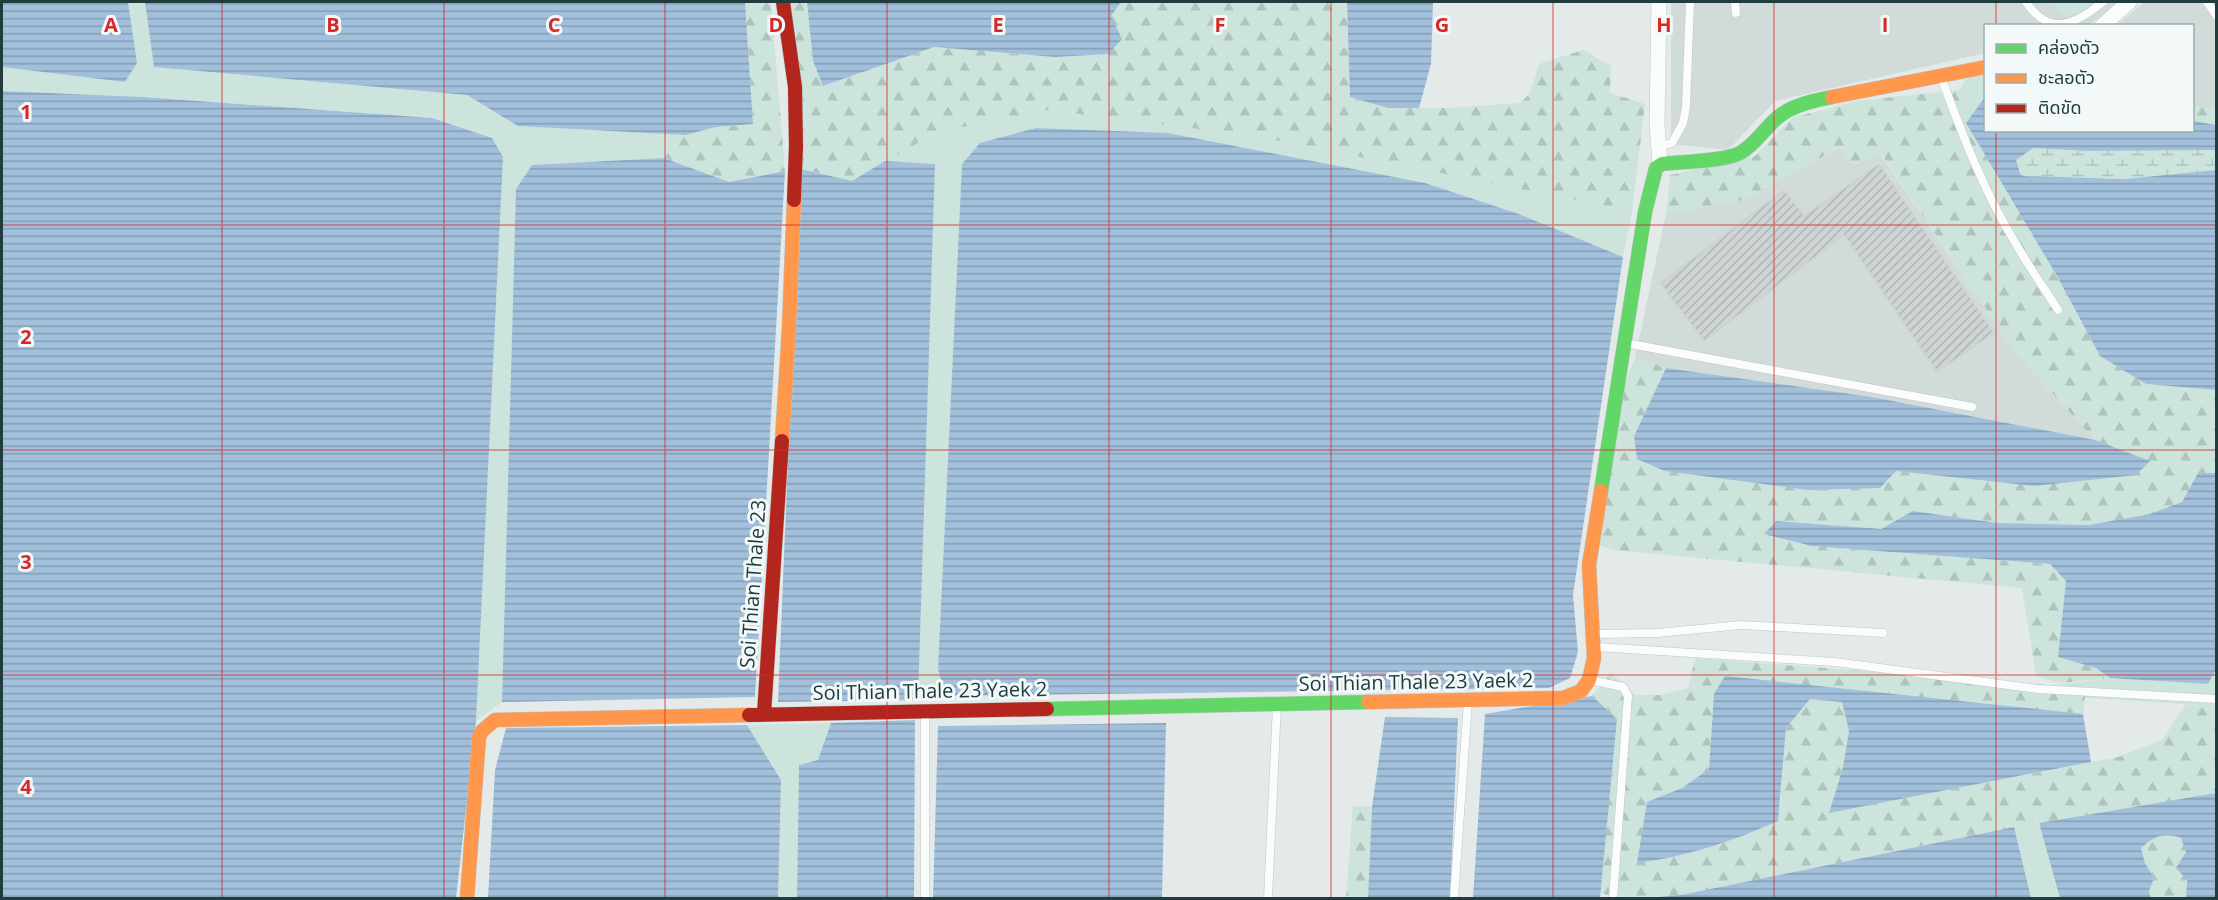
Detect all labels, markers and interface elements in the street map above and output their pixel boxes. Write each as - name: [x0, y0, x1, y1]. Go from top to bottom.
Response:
- text: A: [104, 11, 118, 38]
- text: B: [326, 11, 340, 38]
- text: C: [548, 11, 561, 38]
- text: D: [769, 11, 783, 38]
- text: E: [992, 11, 1004, 38]
- text: F: [1215, 11, 1225, 38]
- text: G: [1435, 11, 1449, 38]
- text: H: [1656, 11, 1672, 38]
- text: I: [1882, 11, 1888, 38]
- legend: [1984, 24, 2194, 132]
- text: คล่องตัว: [2038, 35, 2100, 59]
- text: ชะลอตัว: [2038, 65, 2095, 89]
- text: ติดขัด: [2038, 95, 2081, 119]
- text: 1: [20, 98, 32, 125]
- text: 2: [20, 323, 32, 350]
- street label: Soi Thian Thale 23: [733, 499, 772, 669]
- text: 3: [20, 548, 32, 575]
- street label: Soi Thian Thale 23 Yaek 2: [1298, 666, 1534, 697]
- street label: Soi Thian Thale 23 Yaek 2: [812, 675, 1048, 706]
- text: 4: [20, 773, 32, 800]

